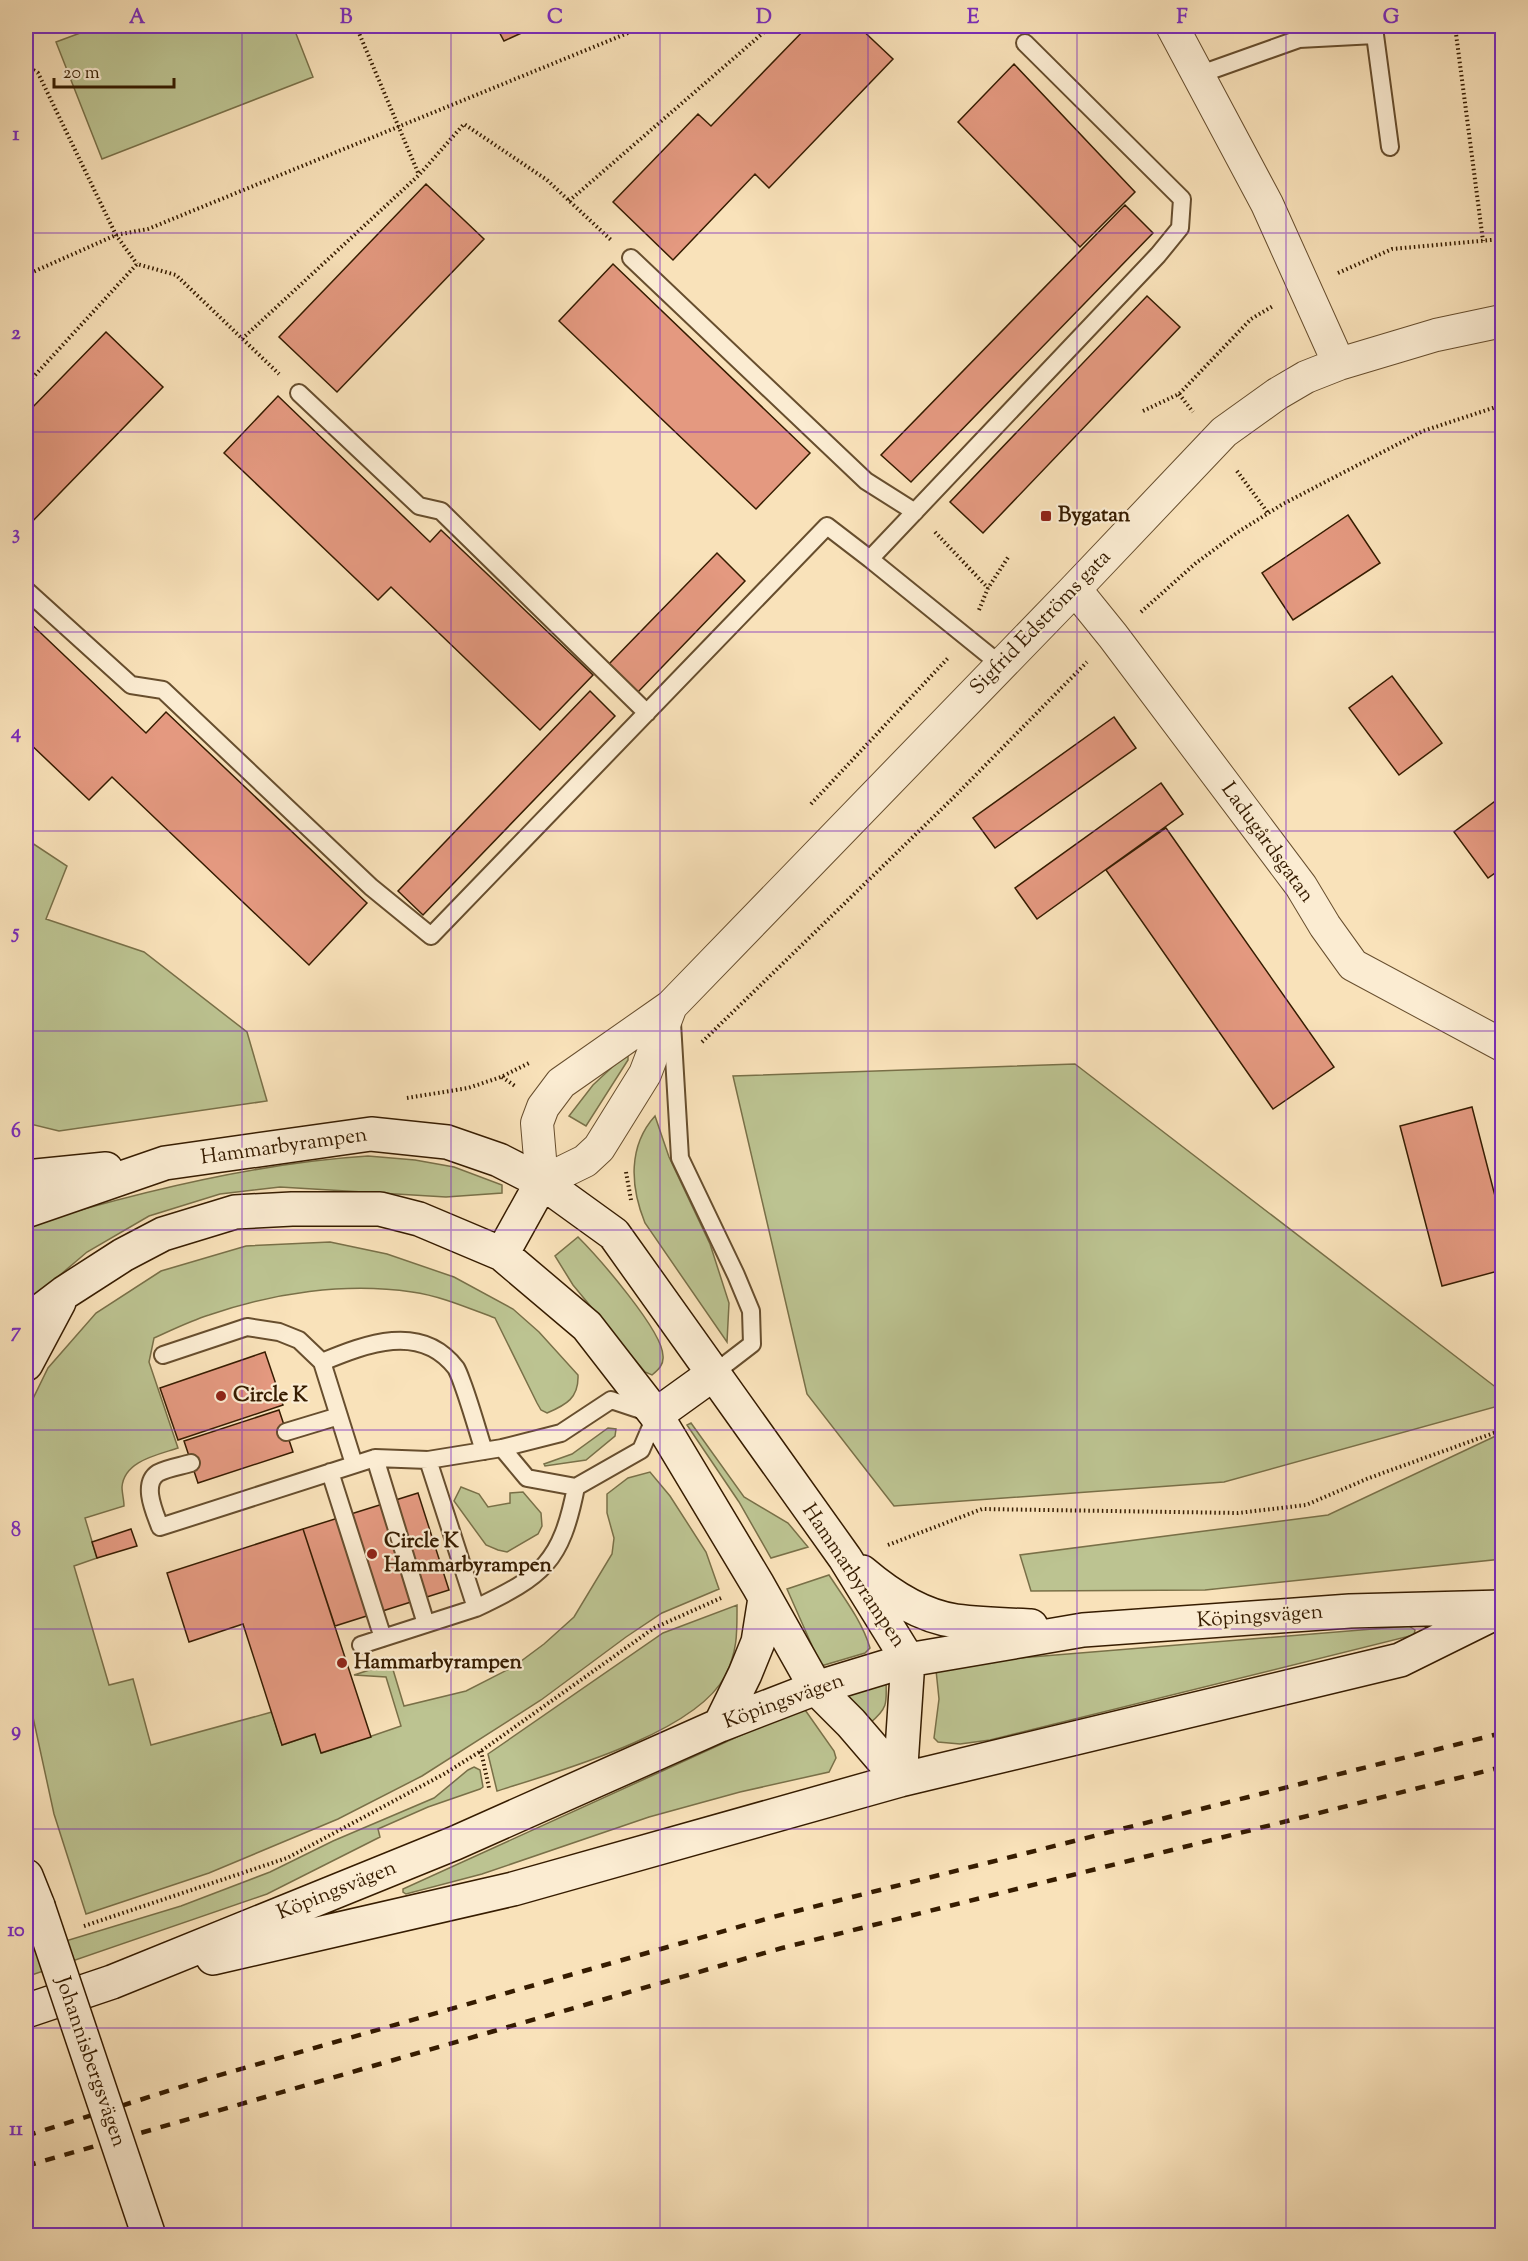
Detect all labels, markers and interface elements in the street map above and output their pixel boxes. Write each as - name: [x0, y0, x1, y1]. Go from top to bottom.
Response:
- text: A: [129, 4, 146, 33]
- text: B: [340, 4, 353, 33]
- text: C: [547, 4, 563, 33]
- text: D: [756, 4, 772, 33]
- text: E: [967, 4, 980, 33]
- text: F: [1176, 4, 1188, 33]
- text: G: [1383, 4, 1400, 33]
- scale bar: [54, 51, 174, 89]
- text: 20 m: [63, 61, 100, 87]
- text: 1: [13, 121, 20, 150]
- text: 2: [11, 320, 21, 349]
- place label: Bygatan: [1058, 501, 1131, 531]
- marker: Bygatan: [1039, 509, 1053, 523]
- text: 3: [12, 520, 20, 549]
- street label: Sigfrid Edströms gata: [964, 543, 1119, 702]
- text: 4: [10, 719, 21, 748]
- street label: Ladugårdsgatan: [1213, 777, 1321, 909]
- text: 5: [11, 919, 20, 948]
- text: 6: [11, 1118, 21, 1147]
- street label: Hammarbyrampen: [199, 1120, 369, 1174]
- text: 7: [11, 1318, 22, 1347]
- place label: Circle K: [233, 1381, 309, 1411]
- marker: Circle K: [214, 1389, 228, 1403]
- street label: Hammarbyrampen: [794, 1498, 912, 1654]
- text: 8: [11, 1517, 21, 1546]
- place label: Circle K Hammarbyrampen: [384, 1527, 553, 1581]
- marker: Circle K Hammarbyrampen: [365, 1547, 379, 1561]
- street label: Köpingsvägen: [1196, 1598, 1324, 1636]
- place label: Hammarbyrampen: [354, 1648, 523, 1678]
- marker: Hammarbyrampen: [335, 1656, 349, 1670]
- street label: Köpingsvägen: [719, 1666, 849, 1738]
- text: 9: [11, 1717, 21, 1746]
- street label: Köpingsvägen: [273, 1853, 401, 1929]
- text: 10: [7, 1917, 25, 1946]
- street label: Johannisbergsvägen: [46, 1972, 133, 2151]
- text: 11: [9, 2116, 23, 2145]

